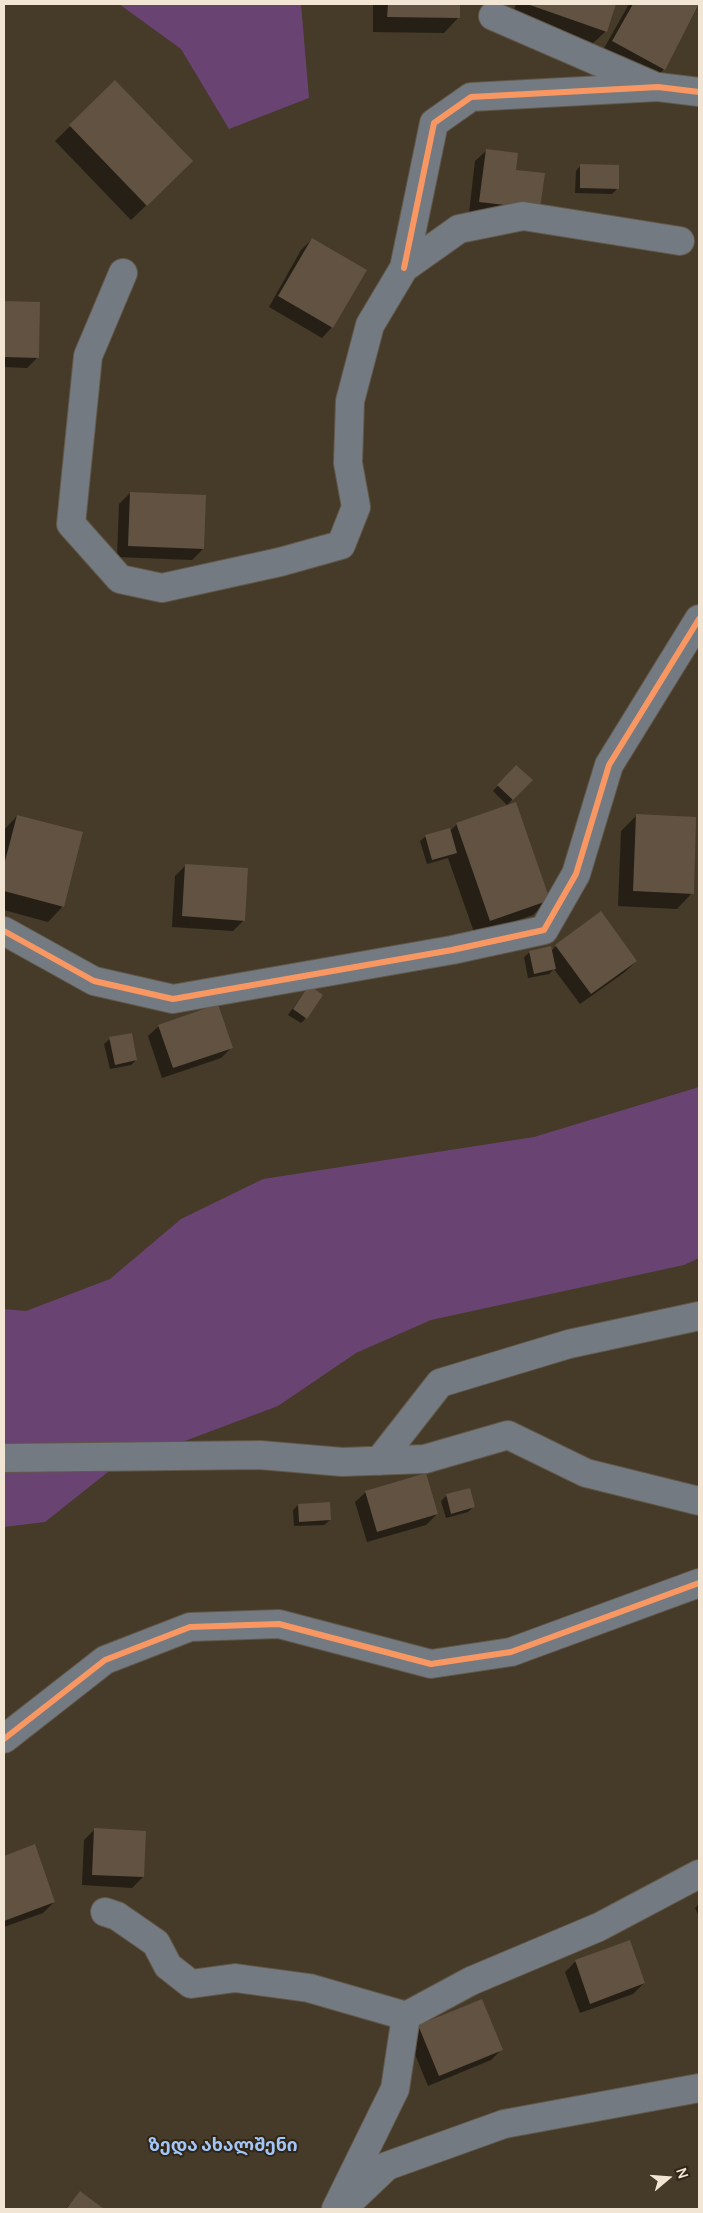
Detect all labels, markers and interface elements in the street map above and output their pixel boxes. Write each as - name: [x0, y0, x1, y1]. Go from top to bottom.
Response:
- district label: ზედა ახალშენი: [148, 2135, 298, 2157]
- north arrow: [643, 2153, 693, 2203]
- text: N: [672, 2165, 693, 2181]

